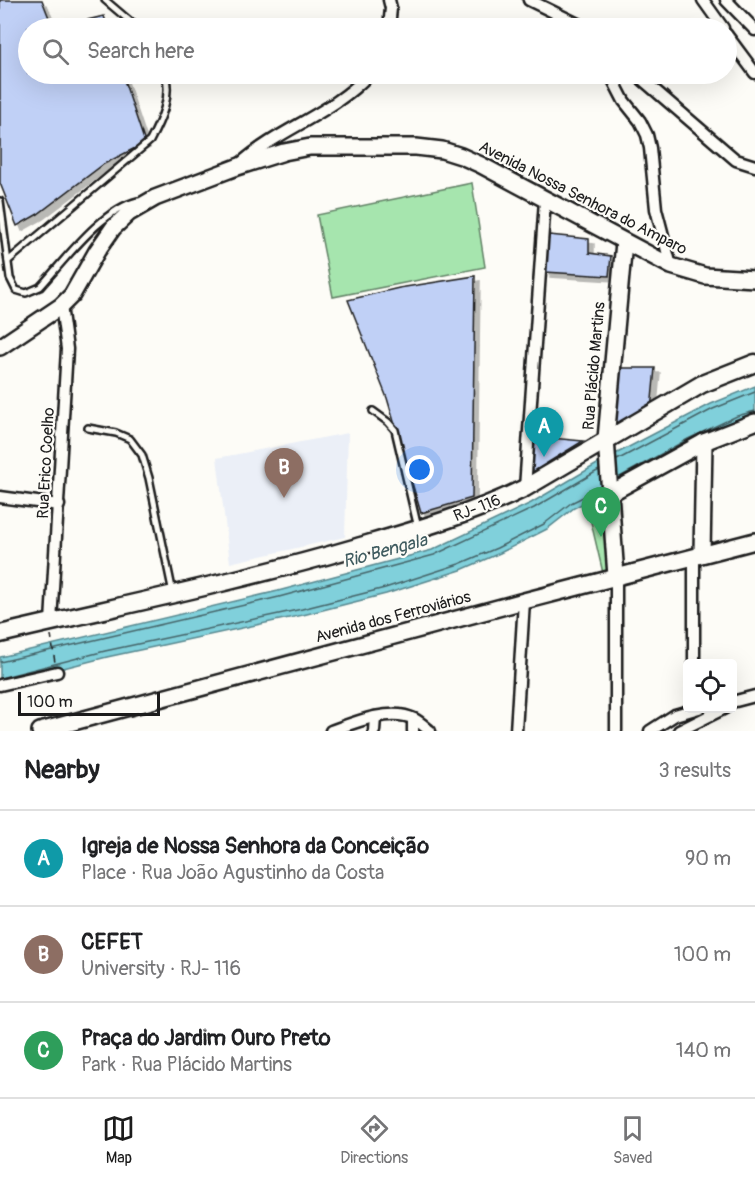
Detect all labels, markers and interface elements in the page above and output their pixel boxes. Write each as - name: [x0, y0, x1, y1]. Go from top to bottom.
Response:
- search box: [18, 18, 737, 84]
- icon: search: [39, 35, 72, 68]
- text: Search here: [87, 37, 194, 65]
- street label: Avenida Nossa Senhora do Amparo: [476, 137, 691, 260]
- street label: Rua Plácido Martins: [578, 301, 610, 431]
- street label: Rua Erico Coelho: [33, 406, 59, 519]
- pin: A: [524, 408, 564, 457]
- pin: B: [264, 448, 304, 498]
- your location: [405, 455, 434, 484]
- pin: C: [582, 488, 620, 537]
- street label: RJ- 116: [451, 490, 503, 526]
- water label: Rio Bengala: [340, 528, 431, 573]
- street label: Avenida dos Ferroviários: [313, 587, 473, 647]
- map controls: [683, 659, 737, 713]
- button: locate: [683, 659, 737, 713]
- scale bar: [18, 689, 160, 716]
- text: 100 m: [27, 692, 73, 712]
- text: Nearby: [24, 754, 100, 786]
- text: 3 results: [659, 758, 731, 783]
- text: Igreja de Nossa Senhora da Conceição: [81, 832, 429, 860]
- text: A: [37, 846, 50, 871]
- text: 90 m: [685, 846, 731, 871]
- text: Place · Rua João Agustinho da Costa: [81, 860, 384, 885]
- text: CEFET: [81, 928, 143, 956]
- text: B: [38, 942, 49, 967]
- text: 100 m: [674, 942, 731, 967]
- text: University · RJ- 116: [81, 956, 241, 981]
- text: Praça do Jardim Ouro Preto: [81, 1024, 330, 1052]
- text: C: [37, 1038, 50, 1063]
- text: 140 m: [676, 1038, 731, 1063]
- text: Park · Rua Plácido Martins: [81, 1052, 292, 1077]
- tab: Map: [102, 1112, 135, 1168]
- tab: Directions: [340, 1112, 408, 1168]
- tab: Saved: [613, 1112, 653, 1168]

